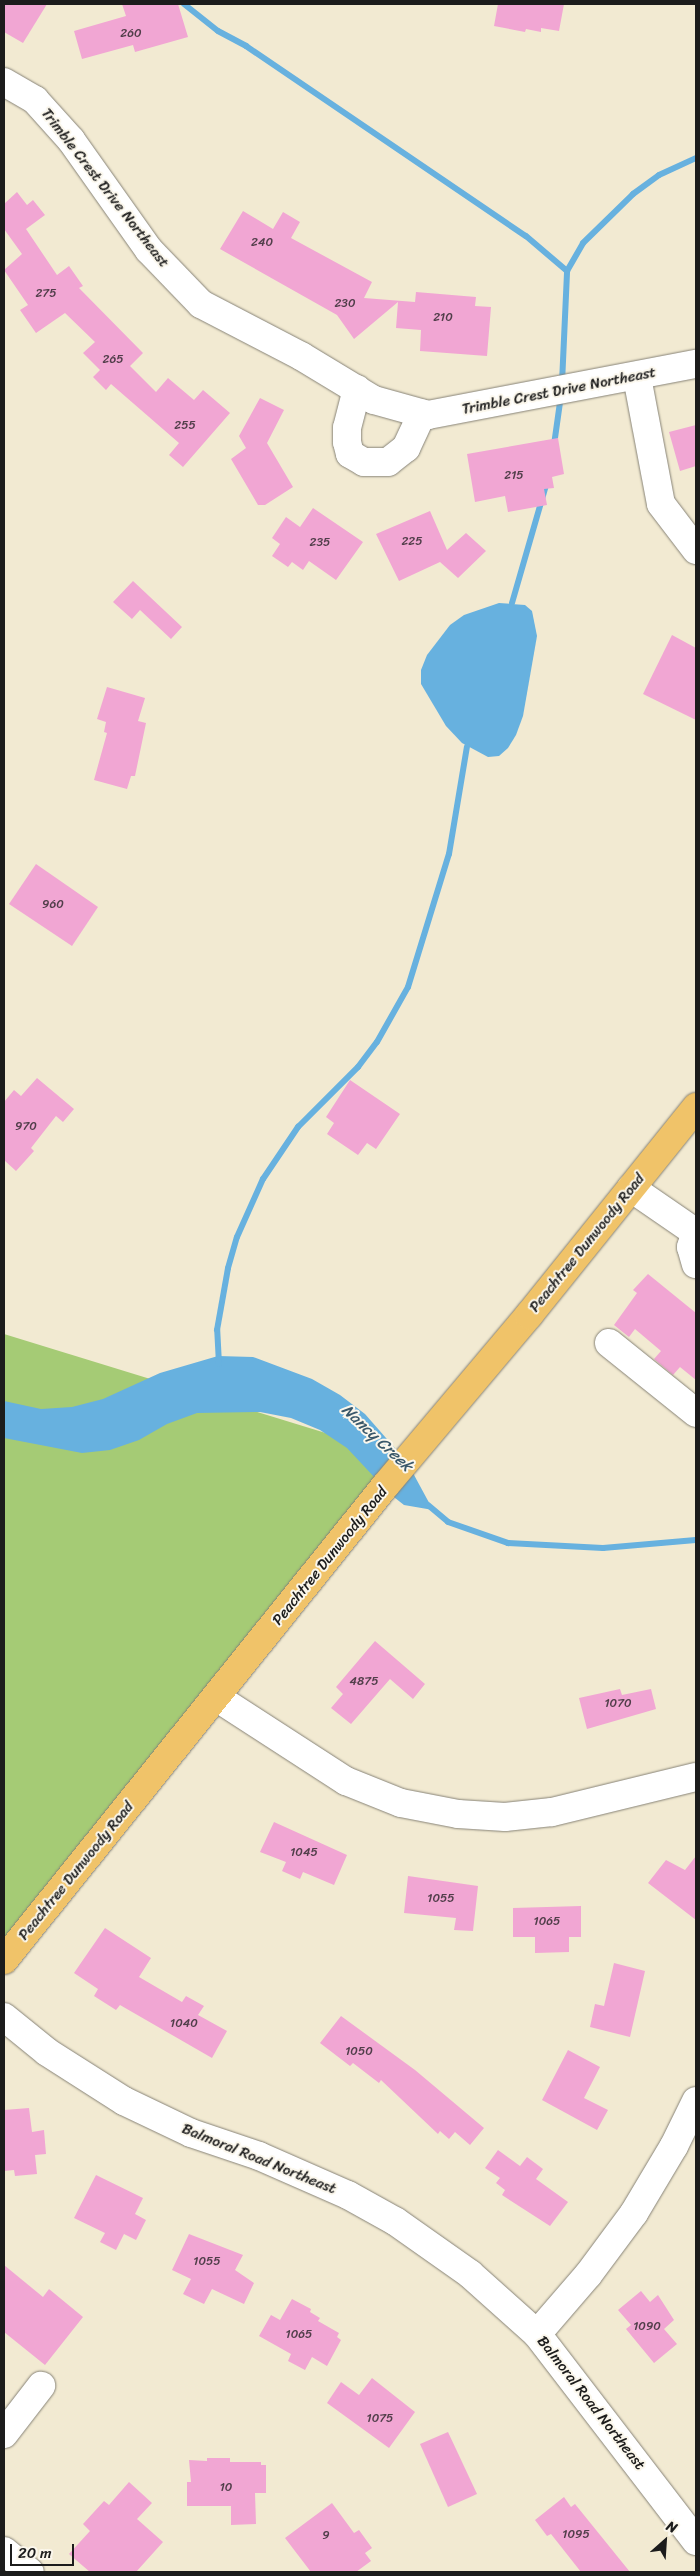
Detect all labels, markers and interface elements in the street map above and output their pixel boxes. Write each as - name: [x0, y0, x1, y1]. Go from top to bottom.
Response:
- house number: 260: [120, 27, 142, 41]
- street label: Trimble Crest Drive Northeast: [37, 104, 173, 272]
- house number: 240: [251, 236, 273, 250]
- house number: 275: [35, 287, 57, 301]
- house number: 230: [334, 297, 356, 311]
- house number: 210: [433, 311, 453, 325]
- house number: 265: [102, 353, 124, 367]
- street label: Trimble Crest Drive Northeast: [460, 363, 658, 419]
- house number: 255: [174, 419, 196, 433]
- house number: 215: [504, 469, 524, 483]
- house number: 225: [401, 535, 423, 549]
- house number: 235: [310, 536, 330, 550]
- house number: 960: [42, 898, 64, 912]
- house number: 970: [15, 1120, 37, 1134]
- street label: Peachtree Dunwoody Road: [526, 1170, 648, 1316]
- water label: Nancy Creek: [338, 1400, 416, 1476]
- street label: Peachtree Dunwoody Road: [269, 1483, 391, 1629]
- house number: 4875: [350, 1675, 378, 1689]
- house number: 1070: [604, 1697, 632, 1711]
- street label: Peachtree Dunwoody Road: [15, 1798, 137, 1944]
- house number: 1045: [290, 1846, 318, 1860]
- house number: 1055: [427, 1892, 455, 1906]
- house number: 1065: [534, 1915, 560, 1929]
- house number: 1040: [170, 2017, 198, 2031]
- house number: 1050: [345, 2045, 373, 2059]
- street label: Balmoral Road Northeast: [179, 2120, 339, 2198]
- house number: 1055: [193, 2255, 221, 2269]
- house number: 1090: [633, 2320, 661, 2334]
- house number: 1065: [286, 2328, 312, 2342]
- street label: Balmoral Road Northeast: [533, 2332, 649, 2474]
- house number: 1075: [367, 2412, 393, 2426]
- house number: 10: [220, 2481, 232, 2495]
- text: N: [662, 2514, 682, 2540]
- north arrow: [640, 2516, 690, 2566]
- house number: 1095: [562, 2528, 590, 2542]
- house number: 9: [322, 2529, 330, 2543]
- scale bar: [12, 2534, 76, 2566]
- text: 20 m: [18, 2540, 52, 2566]

